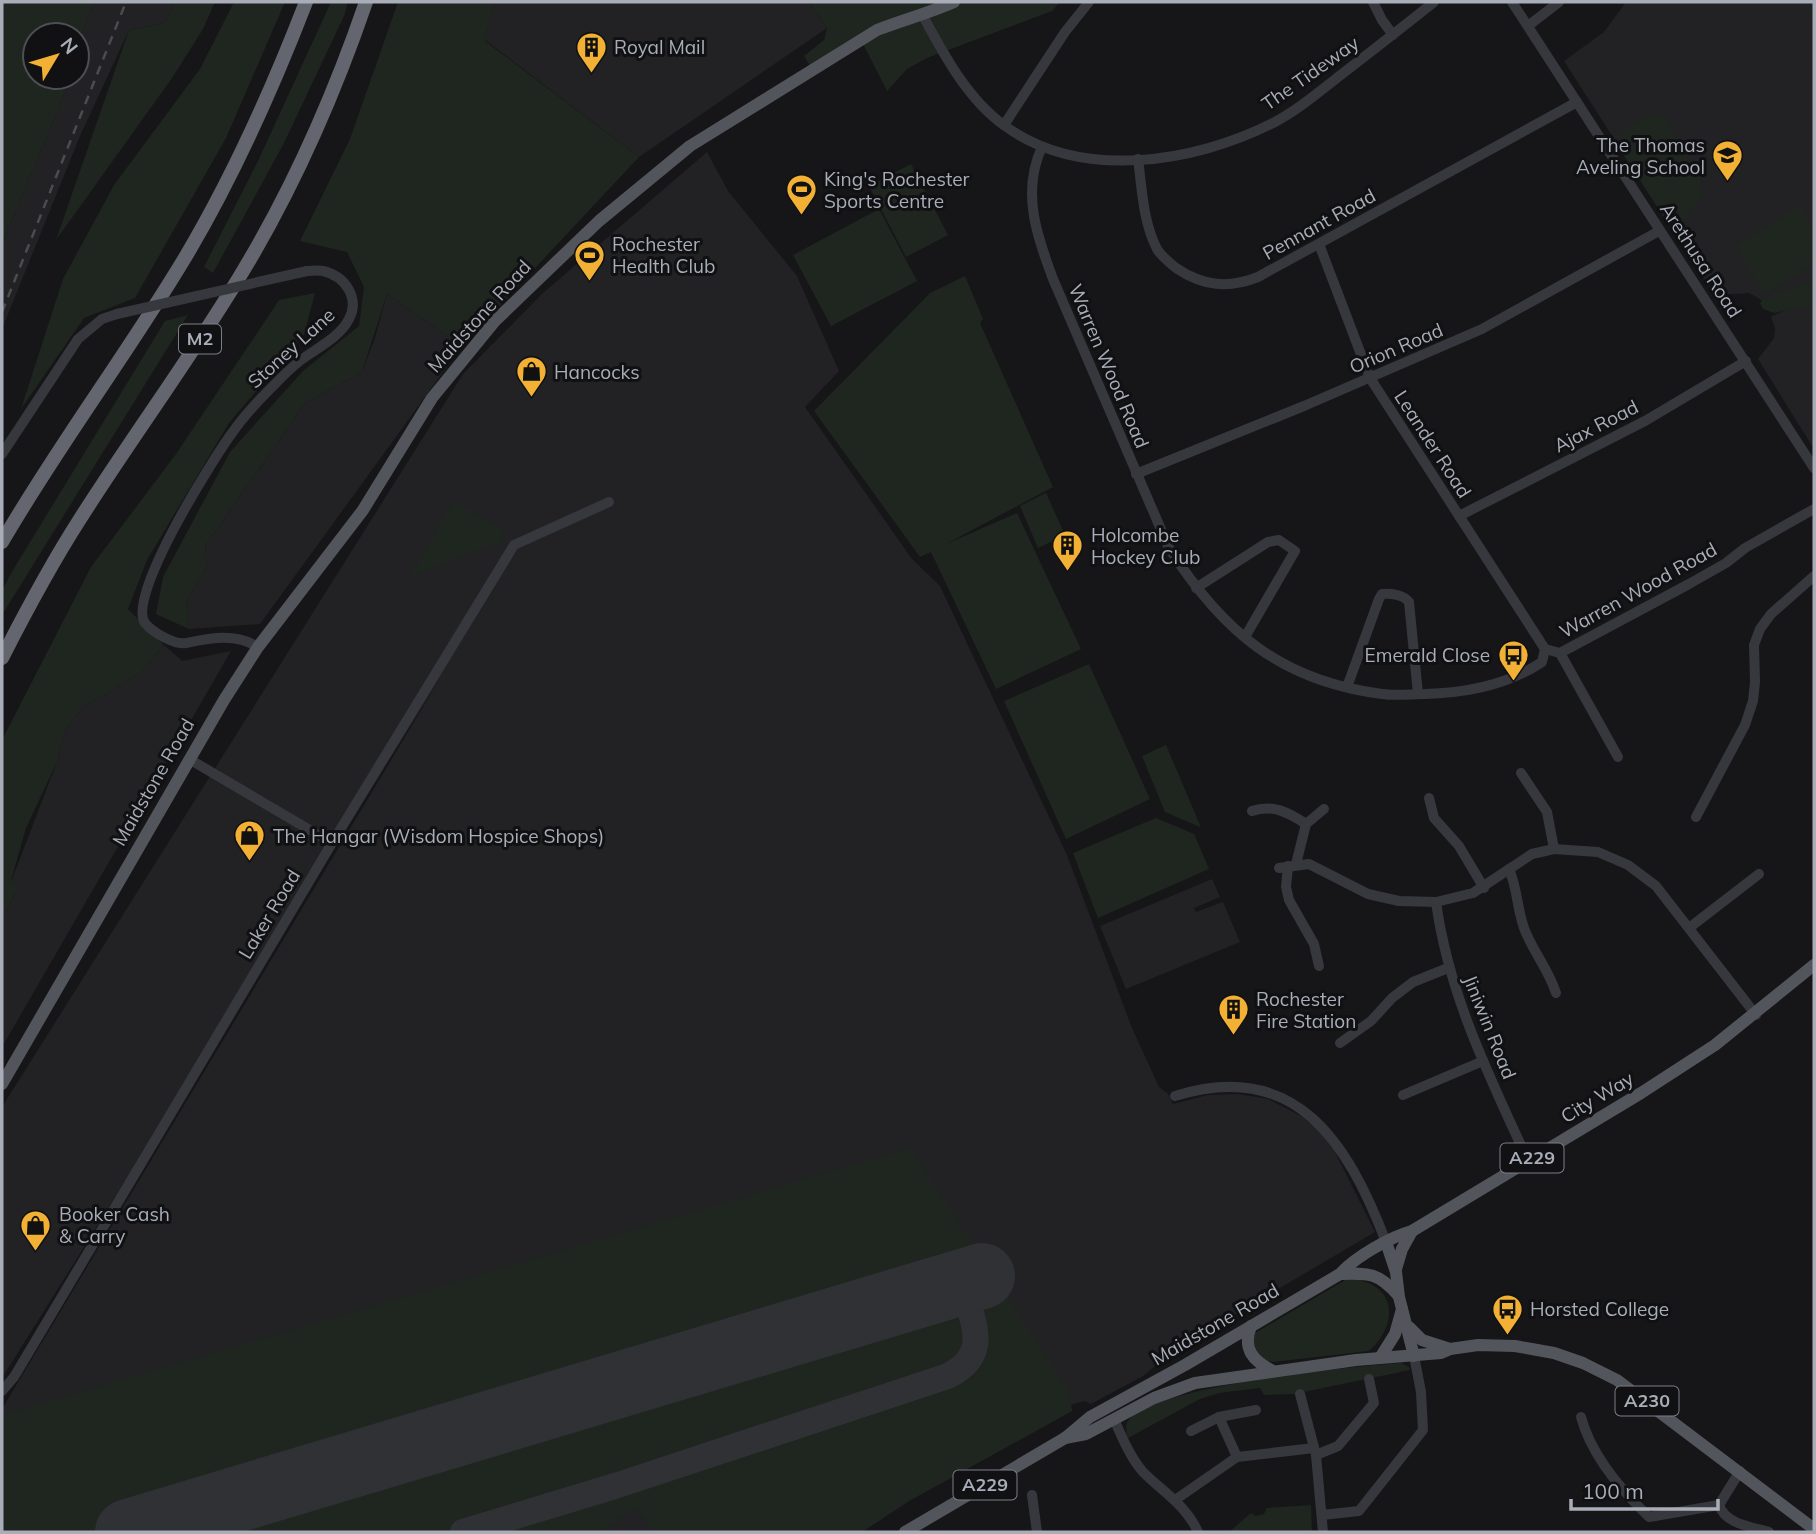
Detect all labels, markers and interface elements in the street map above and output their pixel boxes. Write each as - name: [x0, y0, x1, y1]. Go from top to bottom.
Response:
- north arrow: [21, 21, 91, 91]
- building icon: Royal Mail: [574, 30, 608, 74]
- street label: The Tideway: [1257, 31, 1363, 115]
- text: N: [56, 32, 83, 59]
- place label: Royal Mail: [614, 35, 705, 59]
- place label: The Thomas Aveling School: [1576, 133, 1705, 179]
- school or university icon: The Thomas Aveling School: [1711, 139, 1745, 183]
- place label: King's Rochester Sports Centre: [824, 167, 970, 213]
- sports icon: King's Rochester Sports Centre: [784, 173, 818, 217]
- street label: Pennant Road: [1258, 183, 1380, 265]
- street label: Arethusa Road: [1655, 198, 1747, 322]
- place label: Rochester Health Club: [612, 232, 715, 278]
- sports icon: Rochester Health Club: [572, 238, 606, 282]
- street label: Maidstone Road: [422, 255, 536, 377]
- street label: Warren Wood Road: [1064, 280, 1154, 452]
- street label: Stoney Lane: [243, 303, 339, 393]
- street label: Orion Road: [1345, 317, 1447, 379]
- road number: M2: [179, 324, 221, 354]
- shop icon: Hancocks: [514, 355, 548, 399]
- place label: Hancocks: [554, 360, 640, 384]
- street label: Leander Road: [1389, 386, 1477, 502]
- street label: Ajax Road: [1550, 395, 1642, 457]
- place label: Holcombe Hockey Club: [1091, 523, 1201, 569]
- building icon: Holcombe Hockey Club: [1051, 529, 1085, 573]
- street label: Warren Wood Road: [1555, 537, 1721, 643]
- bus stop icon: Emerald Close: [1496, 638, 1530, 682]
- place label: Emerald Close: [1365, 643, 1490, 667]
- street label: Maidstone Road: [107, 714, 199, 850]
- shop icon: The Hangar (Wisdom Hospice Shops): [233, 819, 267, 863]
- place label: The Hangar (Wisdom Hospice Shops): [273, 824, 604, 848]
- street label: Laker Road: [233, 865, 305, 963]
- street label: Jiniwin Road: [1458, 971, 1522, 1083]
- place label: Rochester Fire Station: [1256, 987, 1356, 1033]
- building icon: Rochester Fire Station: [1216, 993, 1250, 1037]
- street label: City Way: [1556, 1066, 1638, 1128]
- road number: A229: [1500, 1143, 1564, 1172]
- place label: Booker Cash & Carry: [59, 1202, 170, 1248]
- shop icon: Booker Cash & Carry: [19, 1208, 53, 1252]
- street label: Maidstone Road: [1147, 1278, 1283, 1370]
- bus stop icon: Horsted College: [1490, 1292, 1524, 1336]
- place label: Horsted College: [1530, 1297, 1669, 1321]
- road number: A230: [1616, 1386, 1678, 1416]
- scale bar: [1571, 1468, 1718, 1512]
- road number: A229: [954, 1470, 1016, 1500]
- text: 100 m: [1582, 1478, 1644, 1504]

